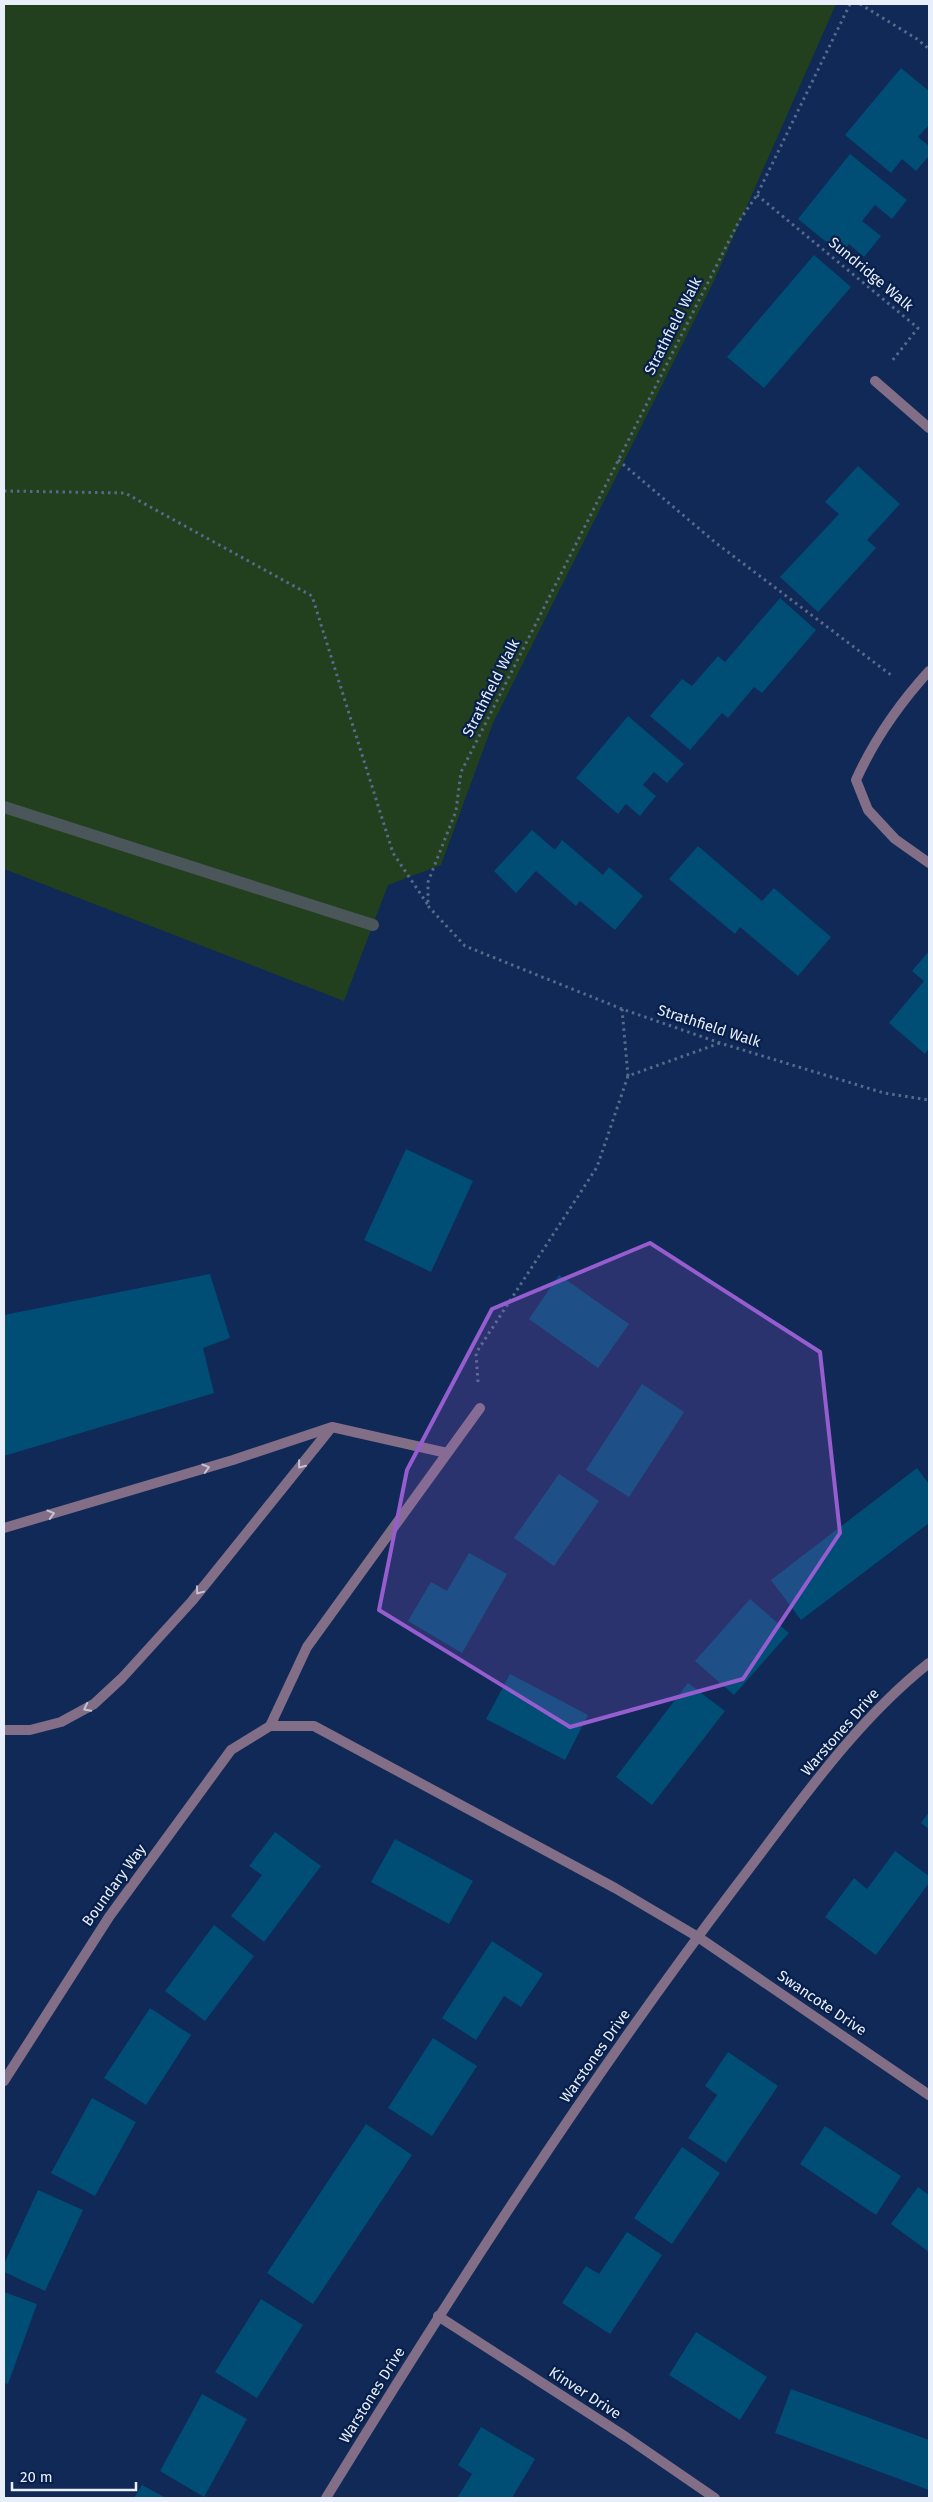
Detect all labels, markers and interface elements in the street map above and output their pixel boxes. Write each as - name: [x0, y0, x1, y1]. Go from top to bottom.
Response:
- street label: Sundridge Walk: [825, 233, 917, 315]
- street label: Strathfield Walk: [641, 274, 706, 378]
- street label: Strathfield Walk: [459, 636, 524, 740]
- street label: Strathfield Walk: [655, 1001, 763, 1051]
- one-way arrow: [298, 1459, 306, 1468]
- one-way arrow: [202, 1463, 210, 1473]
- one-way arrow: [46, 1509, 54, 1519]
- one-way arrow: [196, 1585, 205, 1595]
- street label: Warstones Drive: [797, 1685, 883, 1779]
- one-way arrow: [83, 1702, 92, 1712]
- street label: Boundary Way: [78, 1840, 150, 1930]
- street label: Swancote Drive: [774, 1966, 870, 2040]
- street label: Warstones Drive: [556, 2006, 634, 2106]
- street label: Warstones Drive: [335, 2344, 409, 2446]
- street label: Kinver Drive: [546, 2363, 624, 2423]
- scale bar: [12, 2460, 136, 2492]
- text: 20 m: [20, 2468, 53, 2486]

